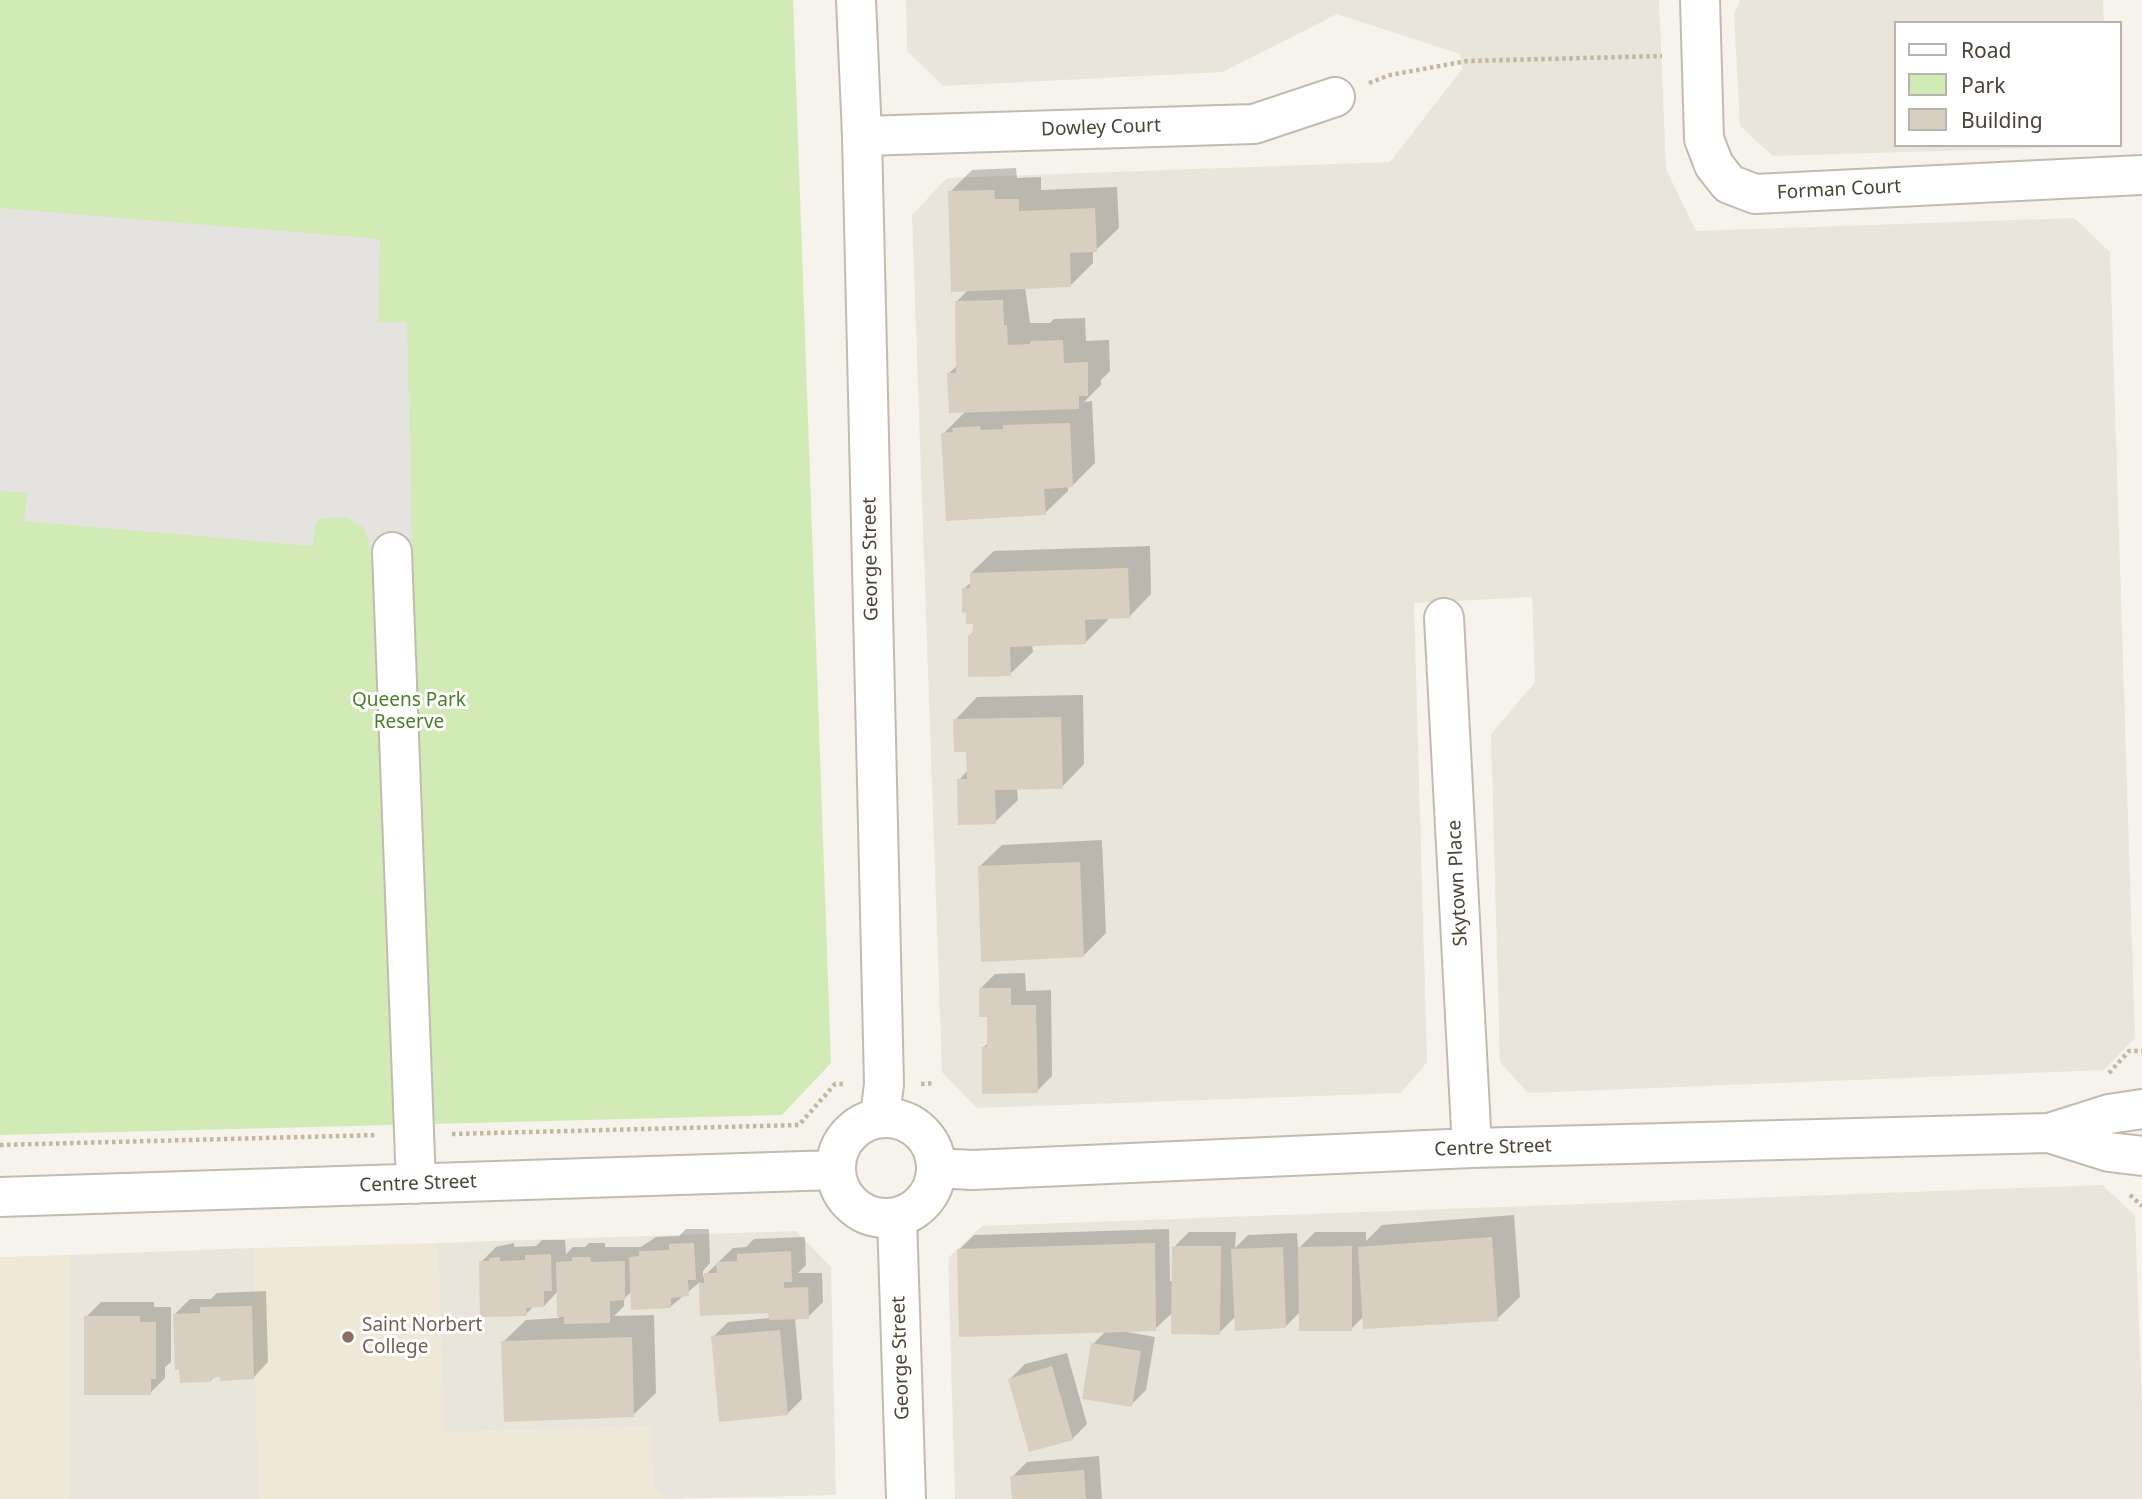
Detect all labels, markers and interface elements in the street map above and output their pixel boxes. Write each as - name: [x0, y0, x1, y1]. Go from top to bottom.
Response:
- legend: [1894, 21, 2121, 147]
- text: Road: [1961, 36, 2011, 64]
- text: Park: [1961, 71, 2005, 99]
- text: Building: [1961, 106, 2043, 134]
- street label: Dowley Court: [1041, 115, 1161, 141]
- street label: Forman Court: [1776, 175, 1902, 205]
- street label: George Street: [859, 497, 883, 621]
- park label: Queens Park Reserve: [352, 690, 466, 734]
- street label: Skytown Place: [1443, 819, 1473, 947]
- street label: Centre Street: [1434, 1135, 1552, 1161]
- street label: Centre Street: [359, 1171, 477, 1197]
- street label: George Street: [887, 1296, 915, 1420]
- place label: Saint Norbert College: [362, 1315, 482, 1359]
- marker: Saint Norbert College: [340, 1329, 356, 1345]

